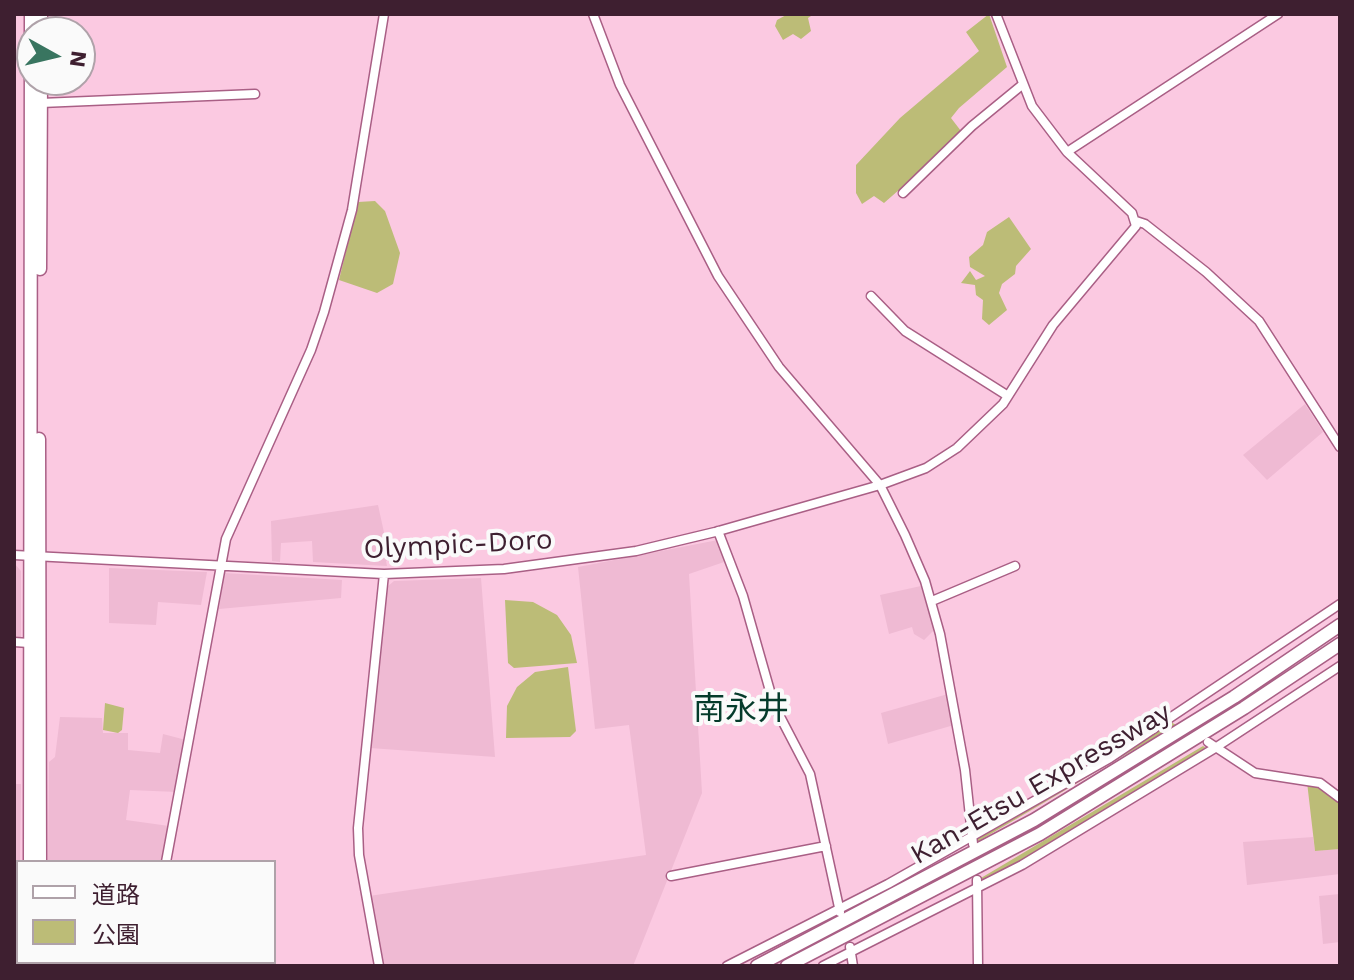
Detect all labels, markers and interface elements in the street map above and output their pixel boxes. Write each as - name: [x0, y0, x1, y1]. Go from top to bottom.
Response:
- north arrow: [16, 16, 96, 96]
- text: N: [65, 49, 92, 69]
- street label: Olympic-Doro: [363, 523, 553, 567]
- district label: 南永井: [693, 691, 789, 729]
- street label: Kan-Etsu Expressway: [905, 696, 1177, 872]
- legend: [16, 860, 276, 964]
- text: 道路: [92, 881, 140, 909]
- text: 公園: [92, 921, 140, 949]

